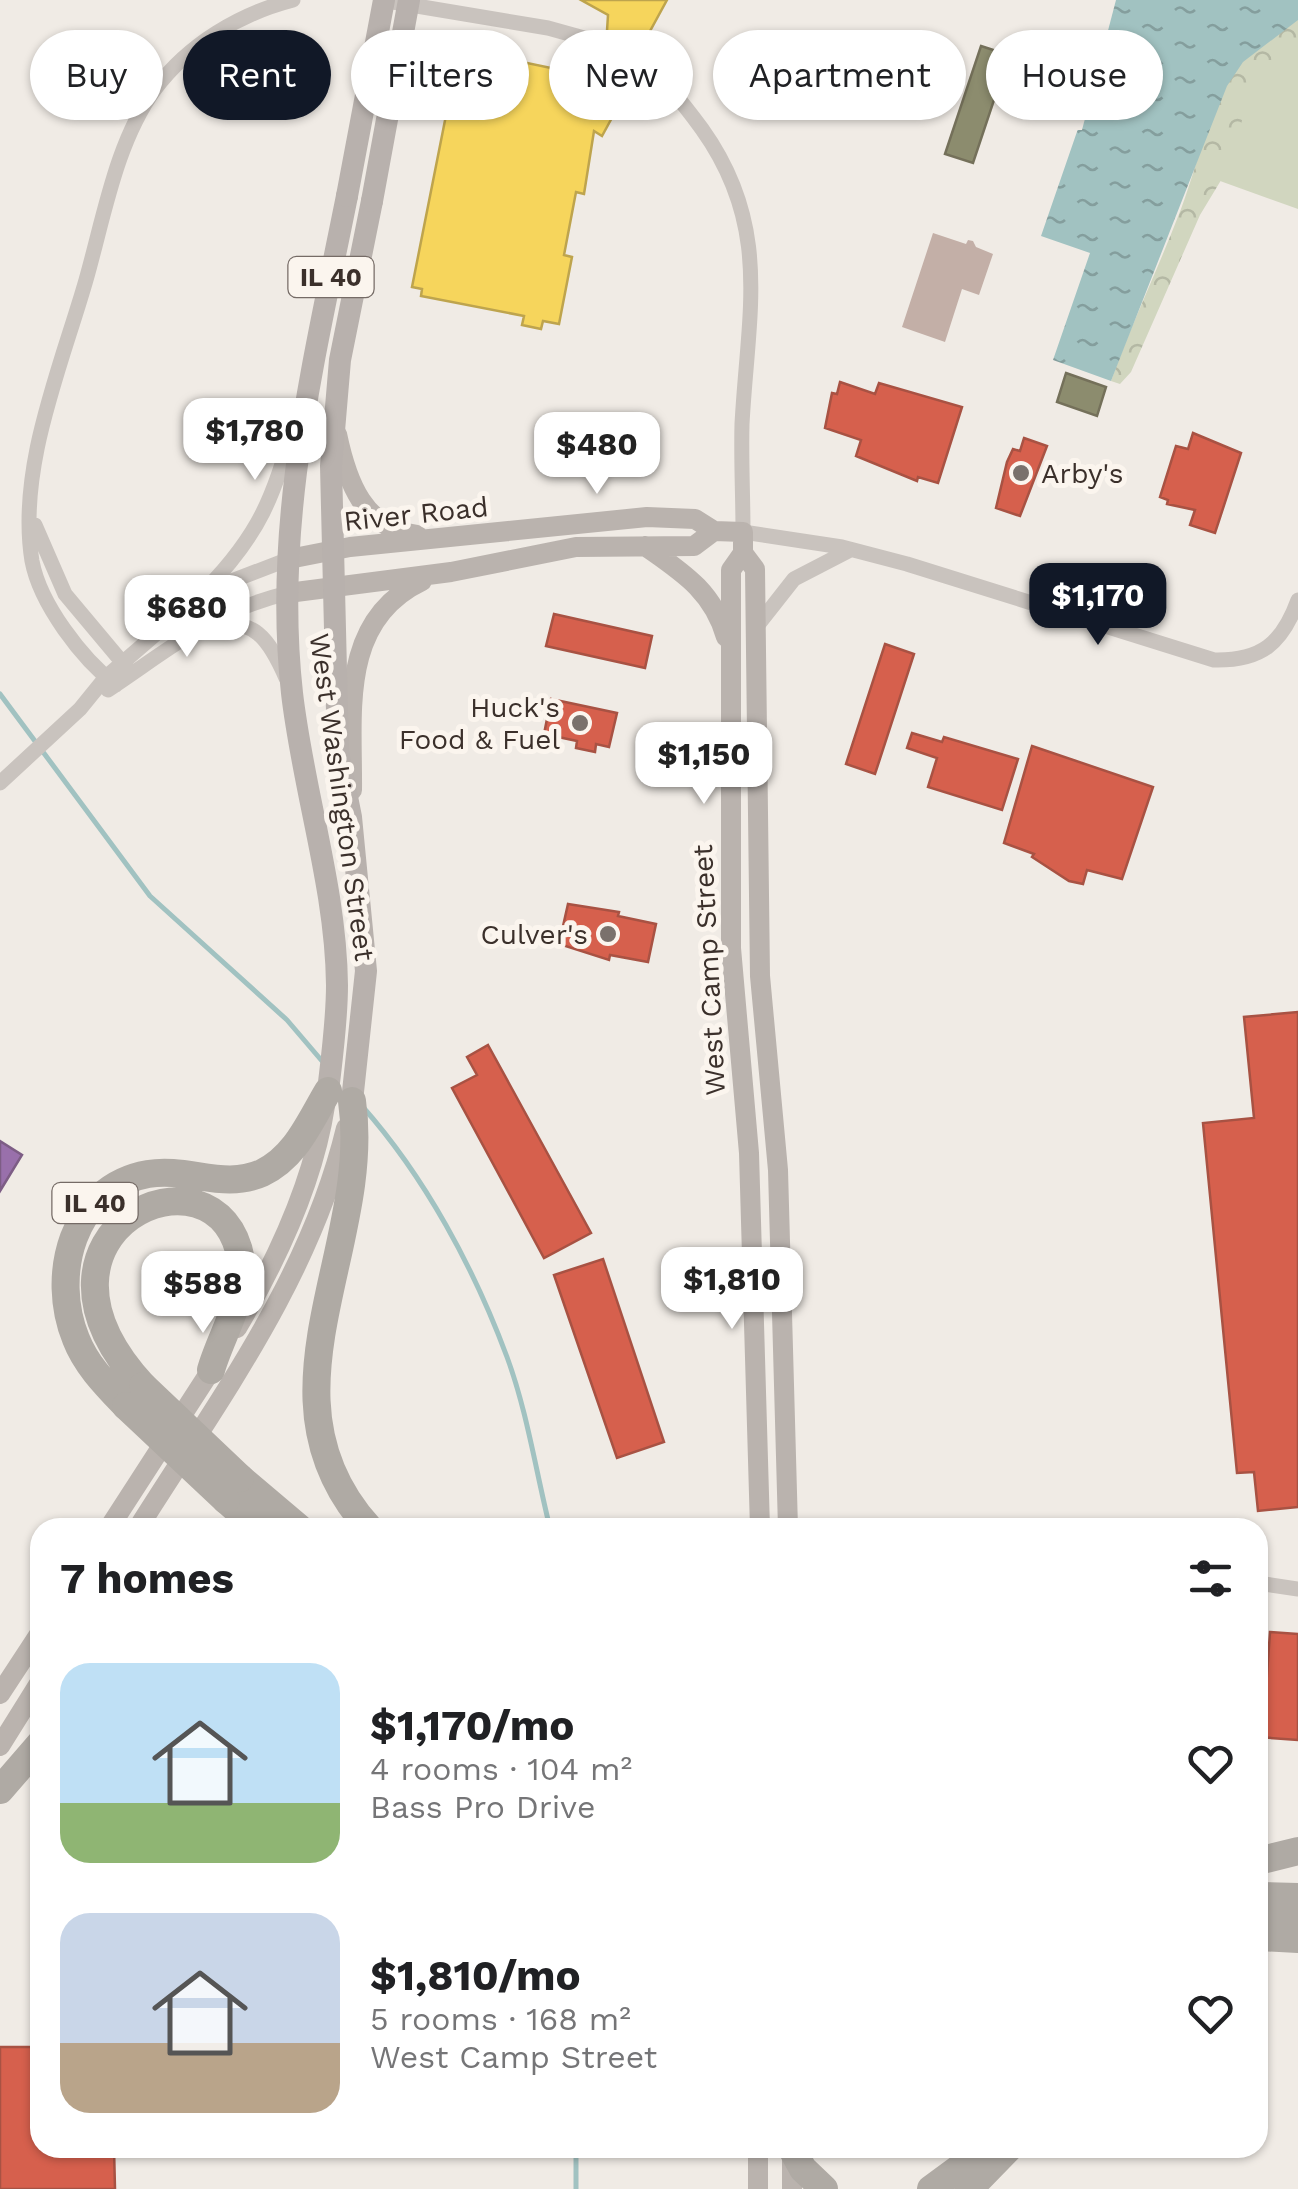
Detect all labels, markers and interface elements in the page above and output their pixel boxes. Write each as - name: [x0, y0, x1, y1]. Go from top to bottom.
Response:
- chip: Buy: [30, 30, 163, 120]
- chip: Rent: [183, 30, 331, 120]
- chip: Filters: [351, 30, 529, 120]
- chip: New: [549, 30, 693, 120]
- chip: Apartment: [713, 30, 966, 120]
- chip: House: [986, 30, 1163, 120]
- road number: IL 40: [288, 257, 374, 297]
- pin: $1,780: [174, 398, 336, 483]
- text: $1,780: [205, 411, 305, 449]
- pin: $480: [538, 412, 656, 497]
- text: $480: [556, 425, 638, 463]
- place label: Arby's: [1041, 457, 1123, 490]
- marker: Arby's: [1010, 462, 1032, 484]
- street label: River Road: [342, 490, 490, 538]
- pin: $1,170: [1017, 563, 1179, 648]
- pin: $680: [128, 575, 246, 660]
- text: $1,170: [1051, 576, 1145, 614]
- text: $680: [147, 588, 227, 626]
- street label: West Washington Street: [303, 631, 381, 963]
- place label: Huck's Food & Fuel: [399, 691, 560, 756]
- marker: Huck's Food & Fuel: [569, 712, 591, 734]
- pin: $1,150: [623, 722, 785, 807]
- text: $1,150: [657, 735, 751, 773]
- street label: West Camp Street: [686, 843, 732, 1096]
- place label: Culver's: [480, 918, 588, 951]
- marker: Culver's: [597, 923, 619, 945]
- road number: IL 40: [52, 1183, 138, 1223]
- pin: $1,810: [651, 1247, 813, 1332]
- pin: $588: [144, 1251, 262, 1336]
- text: $1,810: [683, 1260, 781, 1298]
- text: $588: [163, 1264, 243, 1302]
- icon: filters: [1183, 1551, 1238, 1606]
- text: 7 homes: [60, 1554, 234, 1603]
- text: $1,170/mo: [370, 1701, 574, 1750]
- icon: home: [140, 1703, 260, 1823]
- icon: heart: [1183, 1736, 1238, 1791]
- text: 4 rooms · 104 m²: [370, 1750, 632, 1788]
- text: Bass Pro Drive: [370, 1788, 595, 1826]
- text: $1,810/mo: [370, 1951, 581, 2000]
- icon: home: [140, 1953, 260, 2073]
- icon: heart: [1183, 1986, 1238, 2041]
- text: 5 rooms · 168 m²: [370, 2000, 631, 2038]
- text: West Camp Street: [370, 2038, 657, 2076]

